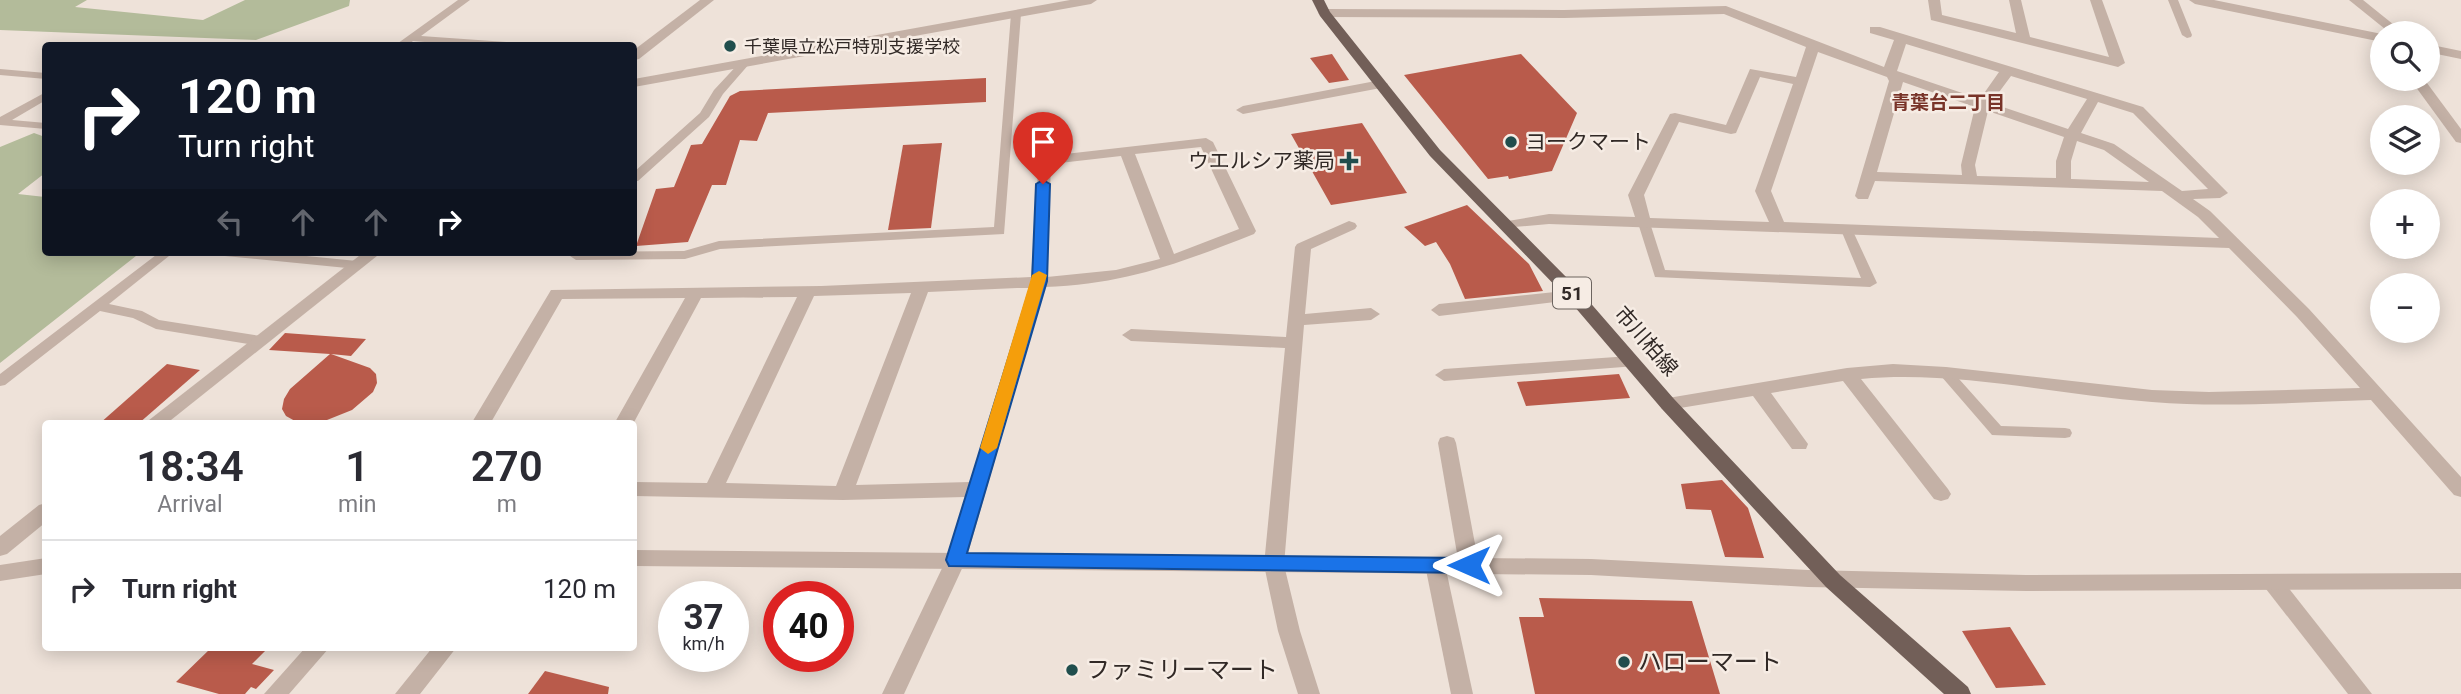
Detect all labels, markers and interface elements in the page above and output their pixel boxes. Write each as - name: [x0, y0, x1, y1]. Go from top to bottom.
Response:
- map controls: [2370, 21, 2440, 343]
- button: search: [2370, 21, 2440, 91]
- place label: 千葉県立松戸特別支援学校: [744, 36, 960, 57]
- marker: 千葉県立松戸特別支援学校: [722, 38, 738, 54]
- text: 120 m: [178, 68, 317, 125]
- icon: right: [63, 70, 154, 161]
- district label: 青葉台二丁目: [1891, 91, 2005, 114]
- button: layers: [2370, 105, 2440, 175]
- pin: [1013, 112, 1073, 184]
- icon: arrive: [1024, 123, 1062, 161]
- text: Turn right: [178, 127, 314, 165]
- place label: ヨークマート: [1525, 130, 1651, 154]
- marker: ヨークマート: [1503, 134, 1519, 150]
- place label: ウエルシア薬局: [1188, 149, 1335, 173]
- marker: ウエルシア薬局: [1341, 153, 1357, 169]
- button: +: [2370, 189, 2440, 259]
- icon: left: [211, 203, 249, 241]
- icon: ahead: [284, 203, 322, 241]
- icon: ahead: [357, 203, 395, 241]
- icon: right: [430, 203, 468, 241]
- button: −: [2370, 273, 2440, 343]
- road number: 51: [1553, 278, 1591, 308]
- street label: 市川柏線: [1609, 301, 1683, 381]
- text: 18:34: [136, 442, 244, 491]
- text: 1: [345, 442, 369, 491]
- text: 270: [471, 442, 543, 491]
- text: Arrival: [157, 491, 223, 518]
- text: min: [338, 491, 376, 518]
- text: m: [497, 491, 517, 518]
- position arrow: [1432, 528, 1506, 602]
- icon: right: [63, 570, 101, 608]
- text: Turn right: [122, 574, 237, 604]
- text: 120 m: [543, 574, 616, 604]
- speed limit sign: 40: [763, 581, 854, 672]
- text: 37: [683, 597, 724, 638]
- text: km/h: [682, 633, 725, 654]
- place label: ハローマート: [1638, 648, 1782, 676]
- marker: ハローマート: [1616, 654, 1632, 670]
- place label: ファミリーマート: [1086, 656, 1278, 684]
- marker: ファミリーマート: [1064, 662, 1080, 678]

